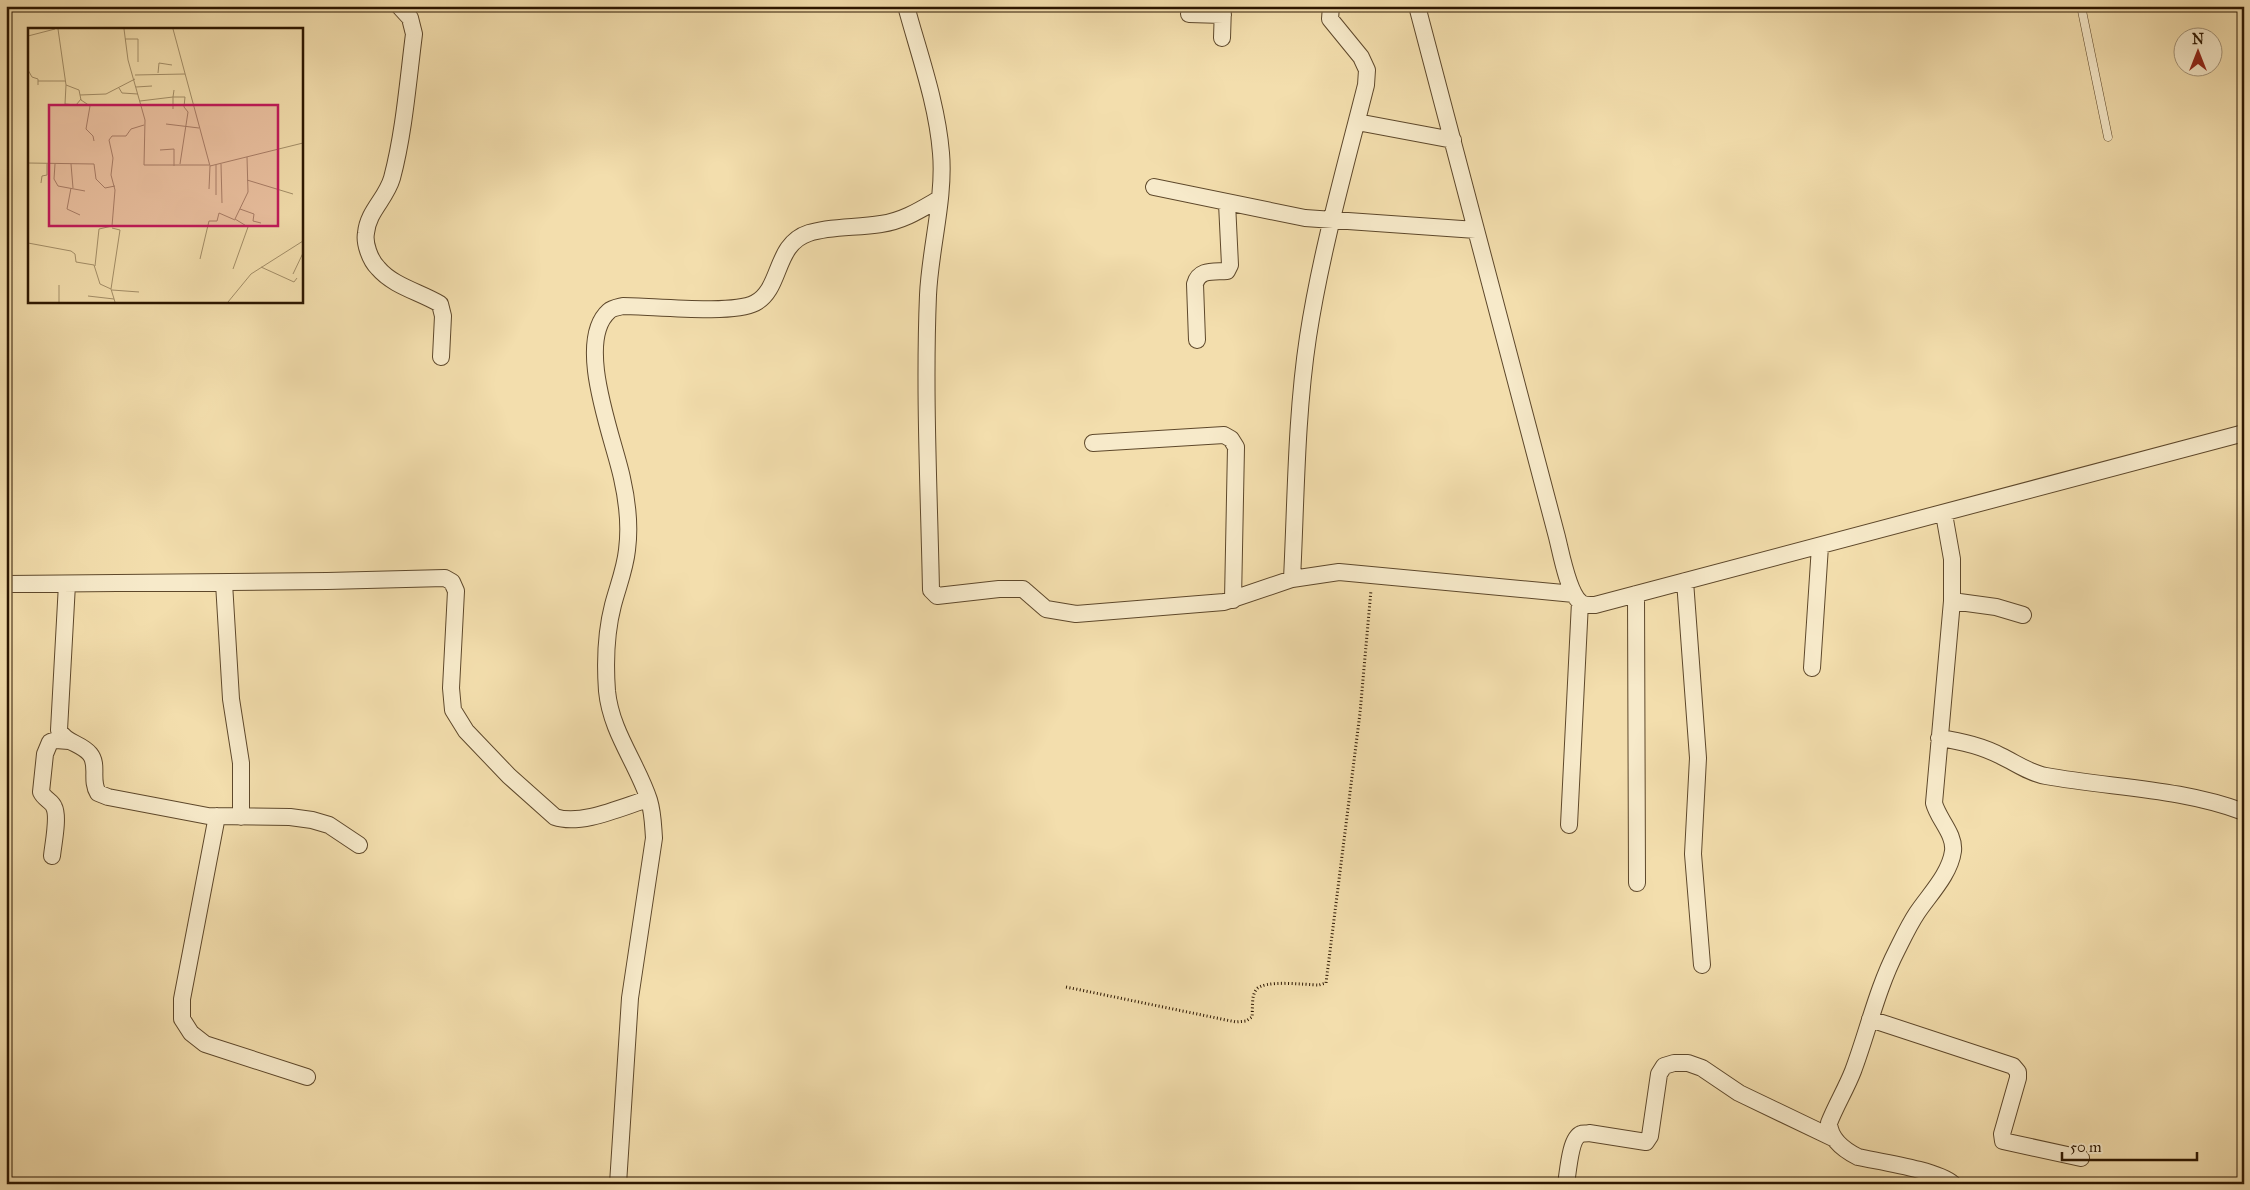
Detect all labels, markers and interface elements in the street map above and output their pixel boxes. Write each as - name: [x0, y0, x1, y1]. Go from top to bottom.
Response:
- inset map: [28, 28, 302, 302]
- north arrow: [2172, 28, 2222, 78]
- text: N: [2192, 31, 2204, 48]
- scale bar: [2062, 1130, 2198, 1162]
- text: 50 m: [2070, 1138, 2102, 1156]

